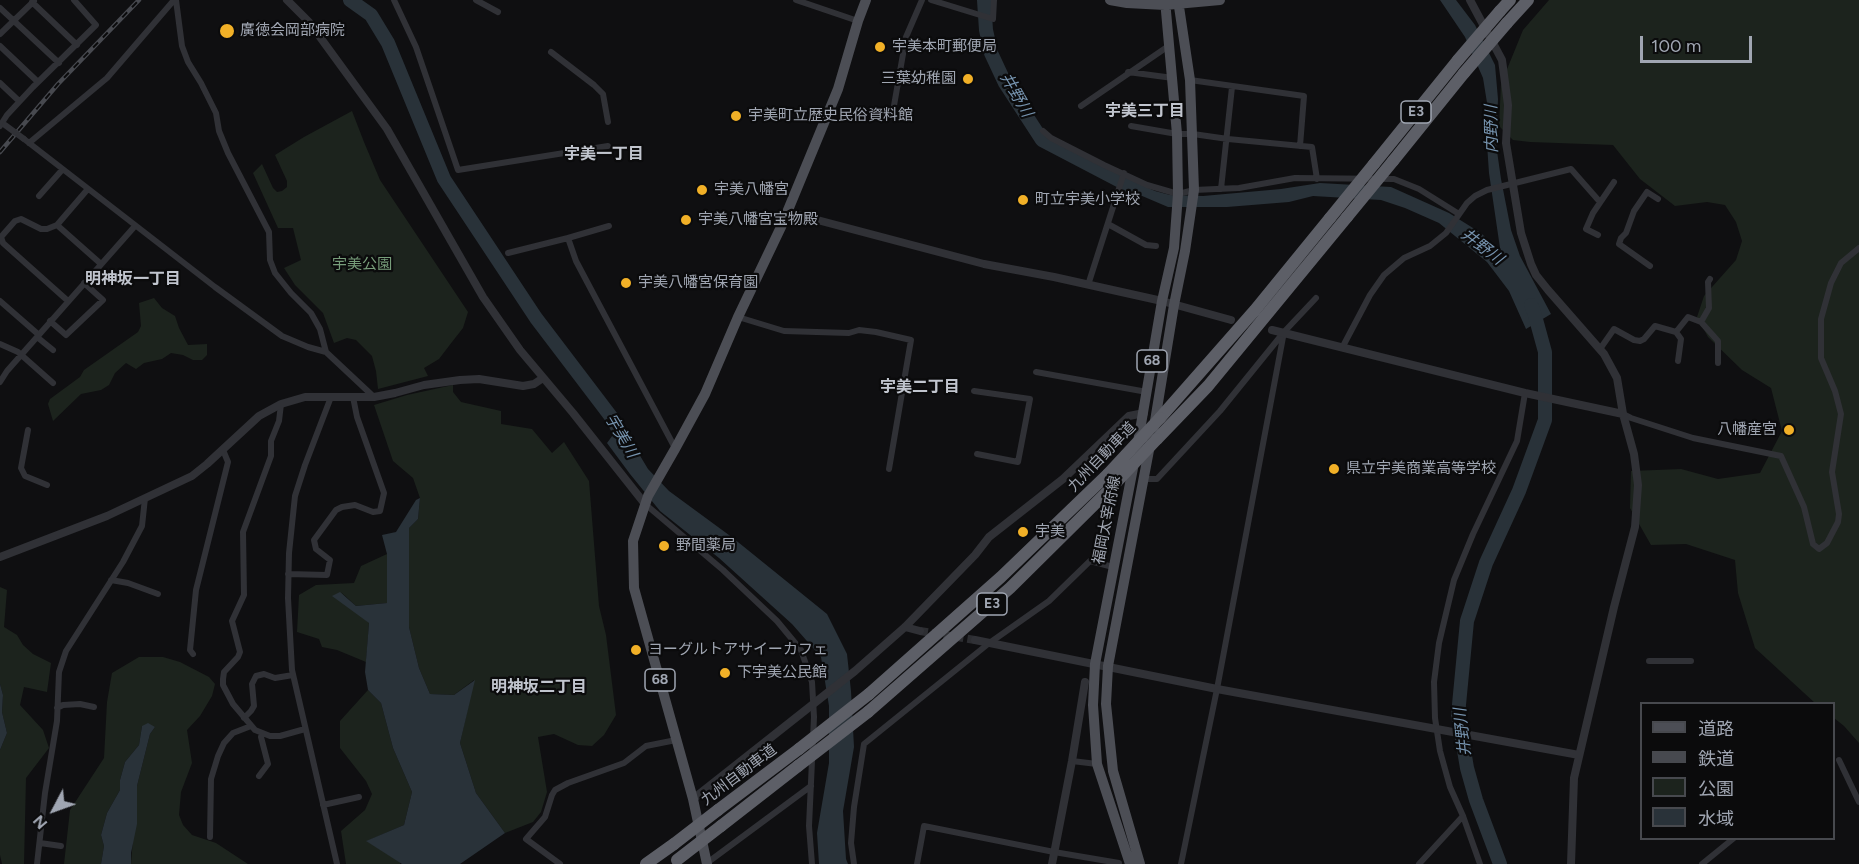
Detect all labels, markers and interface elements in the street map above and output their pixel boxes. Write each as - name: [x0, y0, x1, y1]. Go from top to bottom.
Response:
- marker: 廣徳会岡部病院: [218, 22, 236, 40]
- place label: 廣徳会岡部病院: [240, 22, 345, 40]
- scale bar: [1643, 24, 1756, 62]
- text: 100 m: [1651, 35, 1701, 57]
- place label: 宇美本町郵便局: [892, 38, 997, 56]
- marker: 宇美本町郵便局: [873, 40, 887, 54]
- water label: 井野川: [996, 69, 1036, 121]
- place label: 三葉幼稚園: [881, 70, 956, 88]
- marker: 三葉幼稚園: [961, 72, 975, 86]
- district label: 宇美三丁目: [1105, 101, 1185, 121]
- road number: E3: [1401, 101, 1431, 123]
- water label: 内野川: [1482, 105, 1502, 153]
- place label: 宇美町立歴史民俗資料館: [748, 107, 913, 125]
- marker: 宇美町立歴史民俗資料館: [729, 109, 743, 123]
- district label: 宇美一丁目: [564, 144, 644, 164]
- place label: 宇美八幡宮: [714, 181, 789, 199]
- marker: 宇美八幡宮: [695, 183, 709, 197]
- place label: 町立宇美小学校: [1035, 191, 1140, 209]
- marker: 町立宇美小学校: [1016, 193, 1030, 207]
- place label: 宇美八幡宮宝物殿: [698, 211, 818, 229]
- marker: 宇美八幡宮宝物殿: [679, 213, 693, 227]
- water label: 井野川: [1457, 225, 1507, 269]
- park label: 宇美公園: [332, 256, 392, 274]
- district label: 明神坂一丁目: [85, 269, 181, 289]
- place label: 宇美八幡宮保育園: [638, 274, 758, 292]
- marker: 宇美八幡宮保育園: [619, 276, 633, 290]
- road number: 68: [1137, 350, 1167, 372]
- district label: 宇美二丁目: [880, 377, 960, 397]
- water label: 宇美川: [600, 410, 642, 462]
- street label: 九州自動車道: [1064, 418, 1140, 496]
- place label: 八幡産宮: [1717, 421, 1777, 439]
- marker: 八幡産宮: [1782, 423, 1796, 437]
- place label: 県立宇美商業高等学校: [1346, 460, 1496, 478]
- marker: 県立宇美商業高等学校: [1327, 462, 1341, 476]
- street label: 福岡太宰府線: [1090, 474, 1124, 566]
- place label: 宇美: [1035, 523, 1065, 541]
- marker: 宇美: [1016, 525, 1030, 539]
- place label: 野間薬局: [676, 537, 736, 555]
- marker: 野間薬局: [657, 539, 671, 553]
- road number: E3: [977, 593, 1007, 615]
- place label: ヨーグルトアサイーカフェ: [648, 641, 828, 659]
- marker: ヨーグルトアサイーカフェ: [629, 643, 643, 657]
- place label: 下宇美公民館: [737, 664, 827, 682]
- marker: 下宇美公民館: [718, 666, 732, 680]
- road number: 68: [645, 669, 675, 691]
- district label: 明神坂二丁目: [491, 677, 587, 697]
- legend: [1640, 702, 1835, 840]
- water label: 井野川: [1451, 707, 1475, 757]
- text: 道路: [1698, 718, 1734, 740]
- street label: 九州自動車道: [698, 741, 780, 809]
- text: 鉄道: [1698, 748, 1734, 770]
- text: 公園: [1698, 778, 1734, 800]
- north arrow: [24, 780, 84, 840]
- text: 水域: [1698, 808, 1734, 830]
- text: N: [29, 811, 51, 833]

